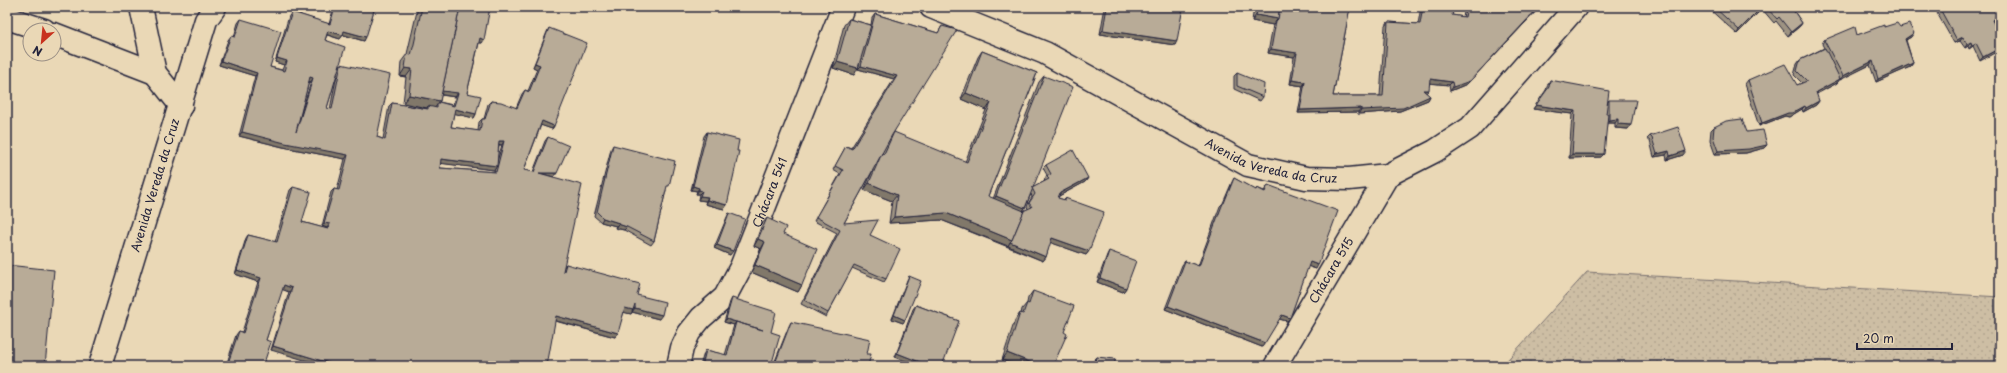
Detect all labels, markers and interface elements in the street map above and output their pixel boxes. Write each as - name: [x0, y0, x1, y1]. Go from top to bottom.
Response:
- north arrow: [22, 22, 62, 62]
- text: N: [29, 42, 45, 61]
- street label: Avenida Vereda da Cruz: [126, 116, 183, 254]
- street label: Avenida Vereda da Cruz: [1202, 133, 1338, 187]
- street label: Chácara 541: [747, 154, 791, 230]
- street label: Chácara 515: [1304, 233, 1357, 307]
- scale bar: [1857, 325, 1952, 351]
- text: 20 m: [1863, 329, 1894, 347]

